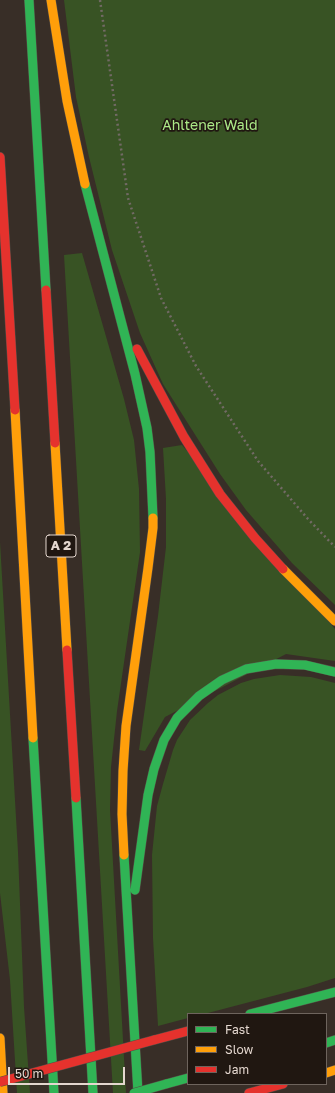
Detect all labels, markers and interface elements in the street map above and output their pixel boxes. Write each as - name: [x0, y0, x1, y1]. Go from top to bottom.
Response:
- park label: Ahltener Wald: [162, 118, 258, 134]
- road number: A 2: [46, 535, 76, 557]
- legend: [187, 1013, 327, 1085]
- text: Fast: [225, 1022, 250, 1037]
- text: Slow: [225, 1042, 253, 1057]
- scale bar: [10, 1059, 127, 1085]
- text: Jam: [225, 1062, 249, 1077]
- text: 50 m: [15, 1066, 43, 1081]

